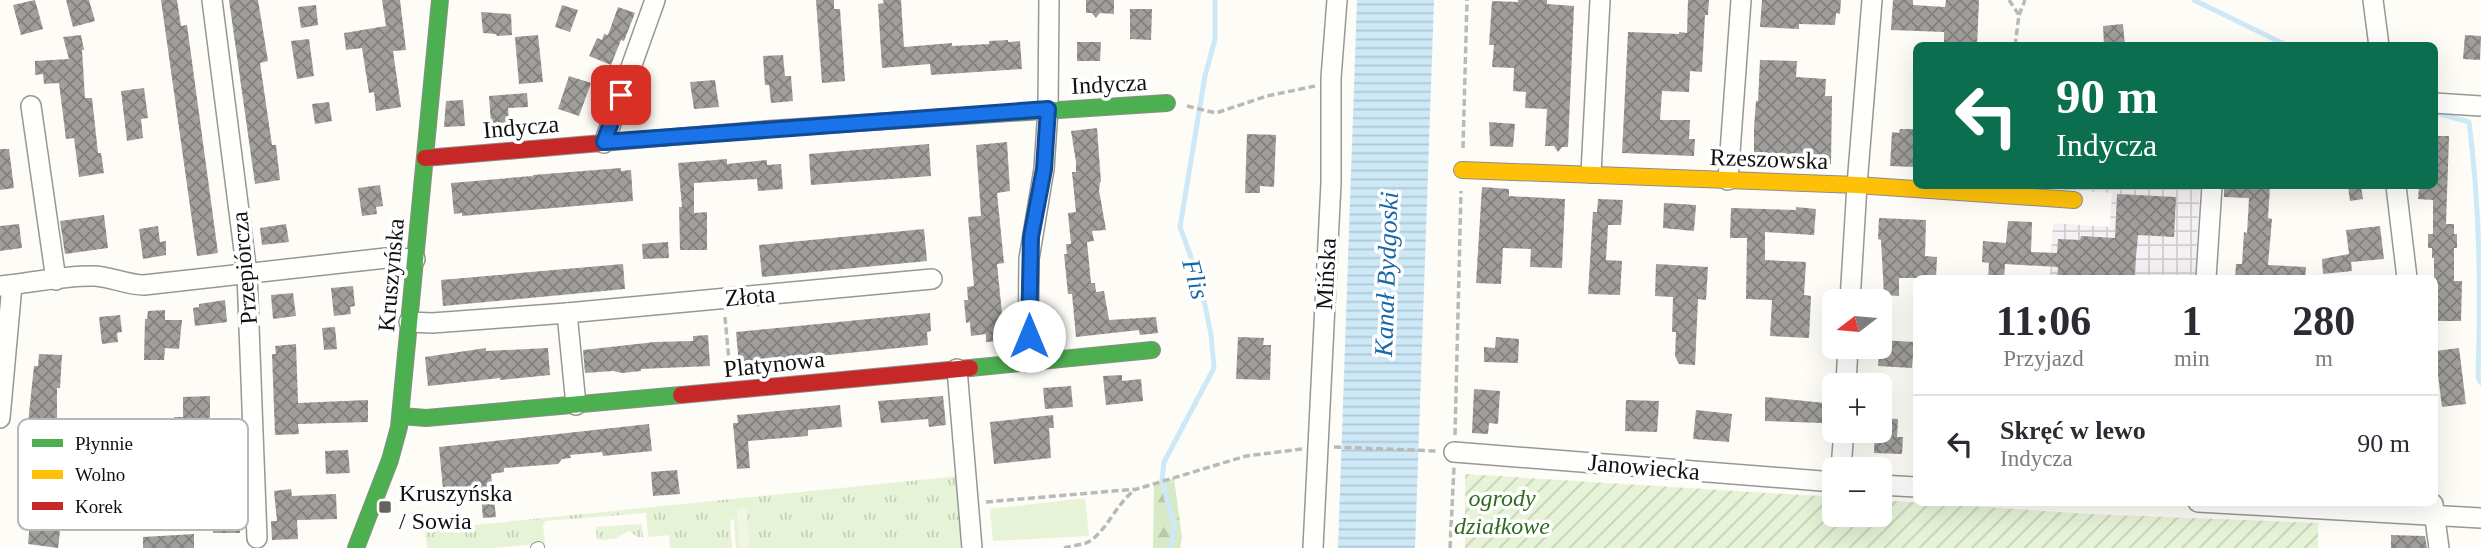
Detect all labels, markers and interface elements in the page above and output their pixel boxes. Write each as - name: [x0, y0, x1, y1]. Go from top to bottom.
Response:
- pin: [591, 65, 651, 125]
- street label: Indycza: [1070, 69, 1148, 99]
- text: 90 m: [2056, 69, 2158, 124]
- icon: left: [1941, 70, 2032, 161]
- icon: arrive: [602, 76, 640, 114]
- street label: Indycza: [482, 111, 560, 143]
- text: Indycza: [2056, 127, 2157, 163]
- street label: Rzeszowska: [1709, 144, 1829, 174]
- water label: Kanał Bydgoski: [1369, 191, 1404, 358]
- street label: Przepiórcza: [226, 210, 262, 326]
- street label: Kruszyńska: [373, 217, 409, 333]
- street label: Mińska: [1311, 237, 1341, 311]
- water label: Flis: [1176, 255, 1215, 302]
- street label: Złota: [724, 281, 777, 311]
- north arrow: [1822, 289, 1892, 359]
- map controls: [1822, 289, 1892, 527]
- text: 11:06: [1996, 298, 2091, 344]
- text: 1: [2181, 298, 2202, 344]
- text: 280: [2292, 298, 2355, 344]
- position arrow: [992, 299, 1066, 373]
- street label: Platynowa: [722, 346, 826, 382]
- text: Przyjazd: [2003, 346, 2084, 371]
- text: min: [2174, 346, 2210, 371]
- text: m: [2315, 346, 2333, 371]
- button: +: [1822, 373, 1892, 443]
- text: Skręć w lewo: [2000, 416, 2146, 445]
- legend: [18, 419, 248, 530]
- icon: left: [1941, 425, 1979, 463]
- text: 90 m: [2357, 429, 2410, 458]
- text: Płynnie: [75, 433, 133, 454]
- text: Indycza: [2000, 446, 2073, 471]
- street label: Janowiecka: [1587, 449, 1701, 485]
- button: −: [1822, 457, 1892, 527]
- text: Wolno: [75, 464, 125, 485]
- place label: Kruszyńska / Sowia: [399, 480, 513, 534]
- park label: ogrody działkowe: [1454, 485, 1550, 539]
- text: Korek: [75, 496, 123, 517]
- marker: Kruszyńska / Sowia: [377, 499, 393, 515]

